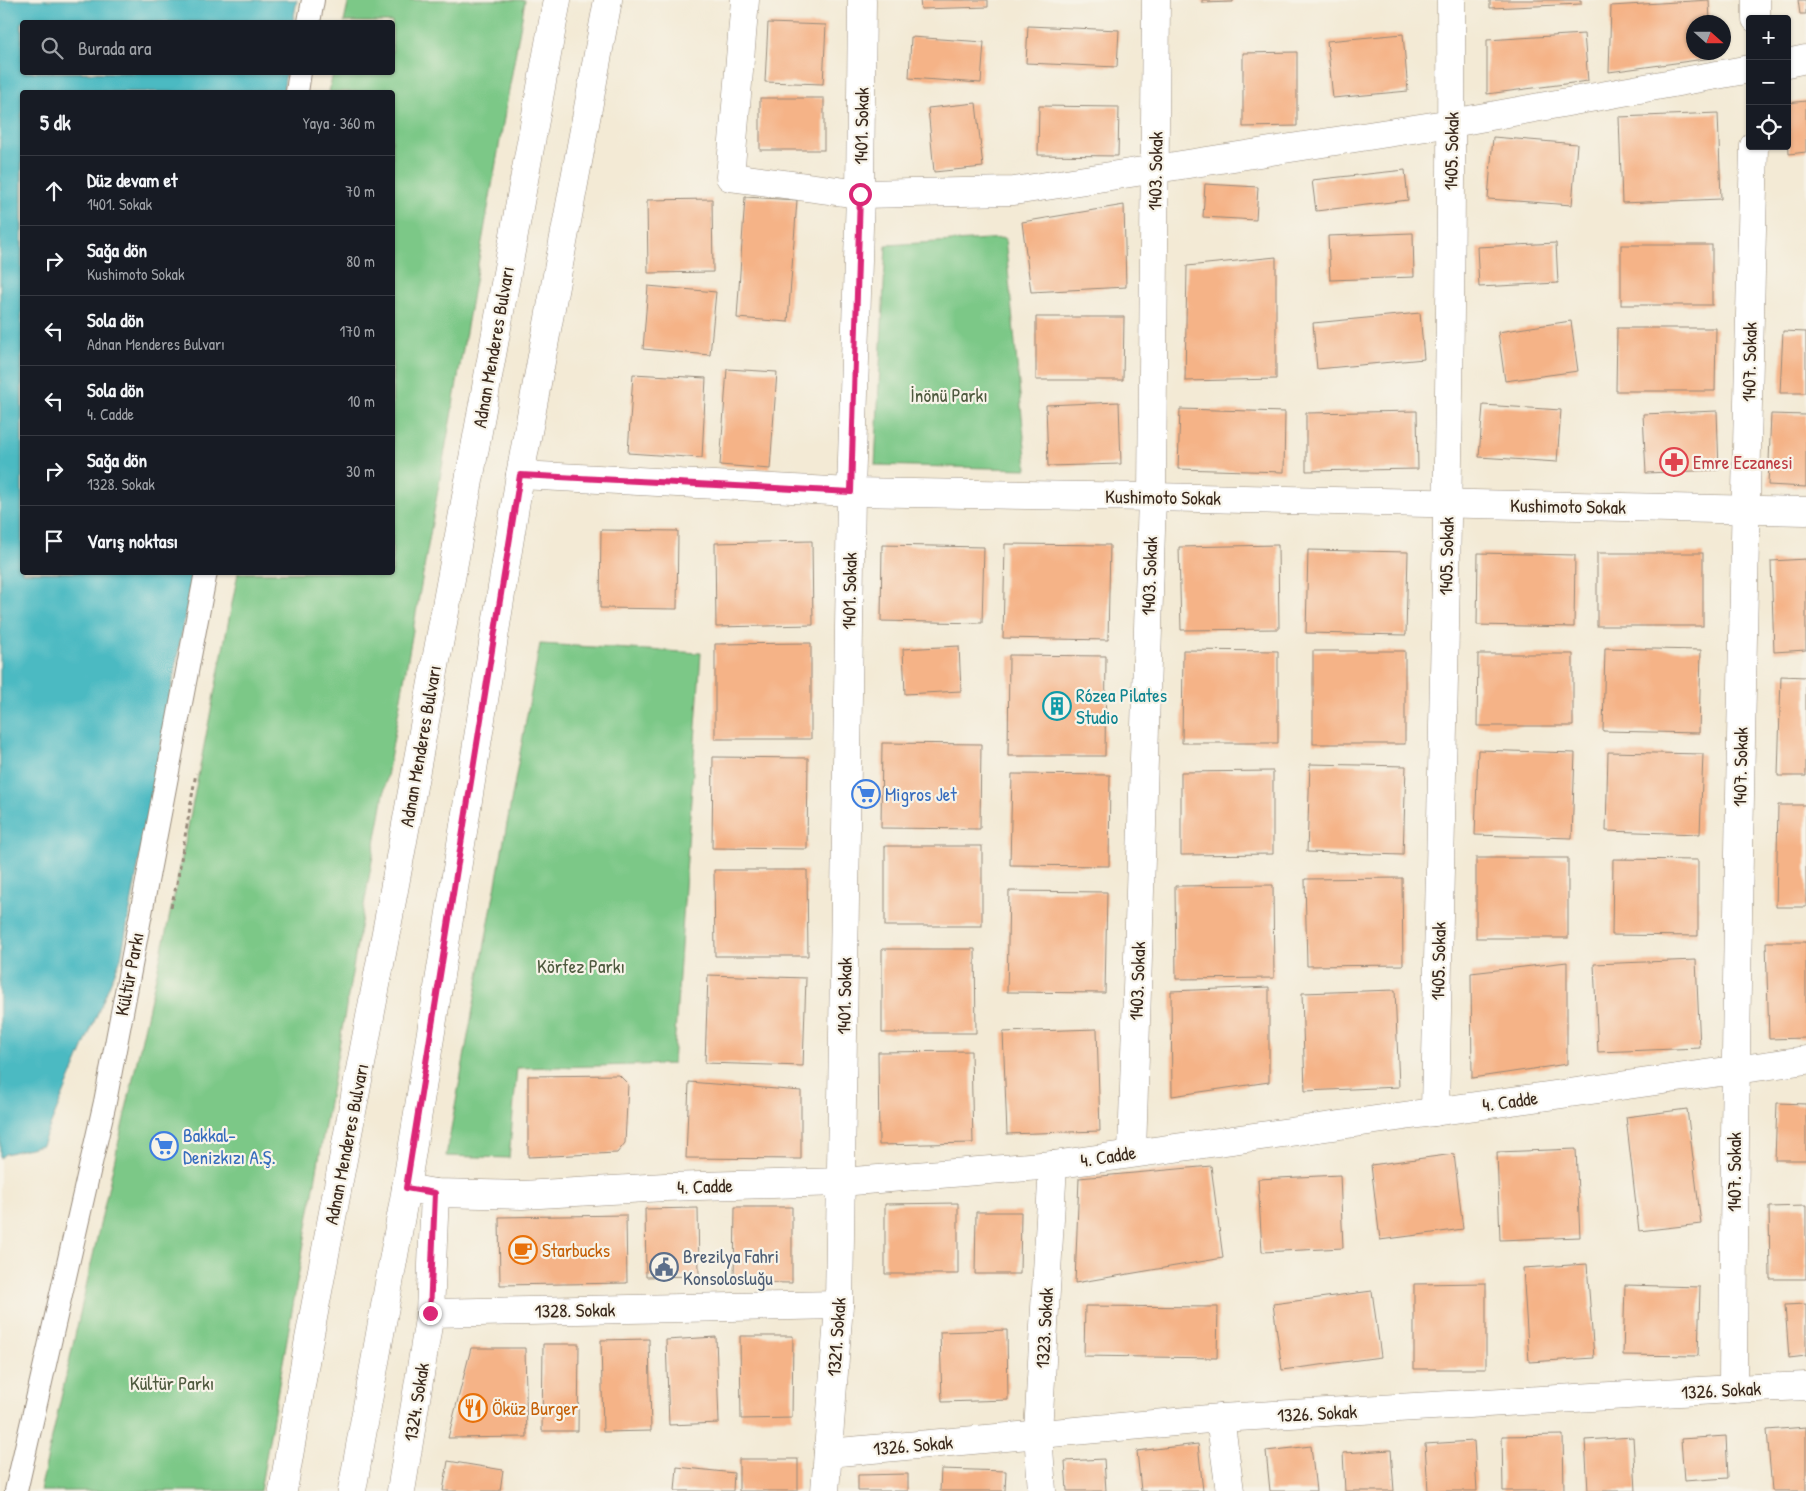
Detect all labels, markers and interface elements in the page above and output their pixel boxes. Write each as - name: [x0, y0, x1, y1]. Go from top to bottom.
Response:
- north arrow: [1686, 15, 1731, 60]
- map controls: [1746, 15, 1791, 150]
- button: +: [1746, 15, 1791, 60]
- search box: [20, 20, 395, 75]
- icon: search: [38, 34, 66, 62]
- text: Burada ara: [78, 35, 151, 61]
- button: −: [1746, 60, 1791, 105]
- street label: 1401. Sokak: [847, 87, 875, 165]
- button: locate: [1746, 105, 1791, 150]
- text: 5 dk: [40, 108, 71, 137]
- street label: 1405. Sokak: [1437, 111, 1465, 191]
- text: Yaya · 360 m: [303, 112, 375, 134]
- street label: 1403. Sokak: [1141, 131, 1169, 211]
- text: Düz devam et: [87, 167, 178, 193]
- icon: ahead: [40, 177, 68, 205]
- text: 70 m: [345, 180, 375, 202]
- route start: [849, 183, 872, 206]
- text: 1401. Sokak: [87, 193, 152, 215]
- text: Sağa dön: [87, 237, 147, 263]
- icon: right: [40, 247, 68, 275]
- text: 80 m: [346, 250, 375, 272]
- text: Kushimoto Sokak: [87, 263, 185, 285]
- street label: Adnan Menderes Bulvarı: [466, 264, 520, 430]
- text: Sola dön: [87, 307, 144, 333]
- icon: left: [40, 317, 68, 345]
- text: 170 m: [340, 320, 375, 342]
- street label: 1407. Sokak: [1735, 322, 1763, 402]
- text: Adnan Menderes Bulvarı: [87, 333, 225, 355]
- text: Sola dön: [87, 377, 144, 403]
- park label: İnönü Parkı: [910, 382, 988, 408]
- icon: left: [40, 387, 68, 415]
- text: 10 m: [347, 390, 375, 412]
- text: 4. Cadde: [87, 403, 134, 425]
- text: Sağa dön: [87, 447, 147, 473]
- pharmacy icon: Emre Eczanesi: [1659, 447, 1689, 477]
- place label: Emre Eczanesi: [1693, 449, 1793, 475]
- icon: right: [40, 457, 68, 485]
- text: 30 m: [346, 460, 375, 482]
- text: 1328. Sokak: [87, 473, 155, 495]
- street label: Kushimoto Sokak: [1105, 483, 1221, 511]
- street label: Kushimoto Sokak: [1510, 492, 1626, 520]
- street label: 1405. Sokak: [1432, 516, 1460, 596]
- icon: arrive: [40, 527, 68, 555]
- text: Varış noktası: [87, 528, 178, 554]
- street label: 1403. Sokak: [1135, 536, 1163, 616]
- street label: 1401. Sokak: [835, 552, 863, 630]
- street label: Adnan Menderes Bulvarı: [393, 663, 447, 829]
- place label: Rózea Pilates Studio: [1076, 682, 1167, 730]
- building icon: Rózea Pilates Studio: [1042, 691, 1072, 721]
- street label: 1407. Sokak: [1726, 727, 1754, 807]
- supermarket icon: Migros Jet: [851, 779, 881, 809]
- place label: Migros Jet: [885, 781, 957, 807]
- street label: 1405. Sokak: [1424, 921, 1452, 1001]
- street label: Kültür Parkı: [108, 930, 150, 1018]
- street label: 1403. Sokak: [1123, 941, 1151, 1021]
- park label: Körfez Parkı: [537, 953, 625, 979]
- street label: 1401. Sokak: [830, 957, 858, 1035]
- street label: Adnan Menderes Bulvarı: [318, 1061, 374, 1227]
- street label: 4. Cadde: [1481, 1084, 1540, 1118]
- place label: Bakkal- Denizkızı A.Ş.: [183, 1122, 276, 1170]
- supermarket icon: Bakkal- Denizkızı A.Ş.: [149, 1131, 179, 1161]
- street label: 1407. Sokak: [1721, 1132, 1747, 1212]
- street label: 4. Cadde: [1078, 1139, 1138, 1173]
- street label: 4. Cadde: [677, 1172, 734, 1200]
- cafe icon: Starbucks: [508, 1235, 538, 1265]
- place label: Starbucks: [542, 1237, 610, 1263]
- place label: Brezilya Fahri Konsolosluğu: [683, 1243, 779, 1291]
- public building icon: Brezilya Fahri Konsolosluğu: [649, 1252, 679, 1282]
- street label: 1323. Sokak: [1029, 1287, 1059, 1369]
- street label: 1328. Sokak: [534, 1296, 616, 1324]
- street label: 1321. Sokak: [820, 1296, 852, 1377]
- route end: [419, 1302, 442, 1325]
- street label: 1324. Sokak: [397, 1361, 435, 1443]
- park label: Kültür Parkı: [130, 1370, 214, 1396]
- street label: 1326. Sokak: [1680, 1375, 1762, 1405]
- restaurant icon: Öküz Burger: [458, 1393, 488, 1423]
- place label: Öküz Burger: [492, 1395, 579, 1421]
- street label: 1326. Sokak: [1276, 1398, 1358, 1428]
- street label: 1326. Sokak: [872, 1429, 954, 1461]

